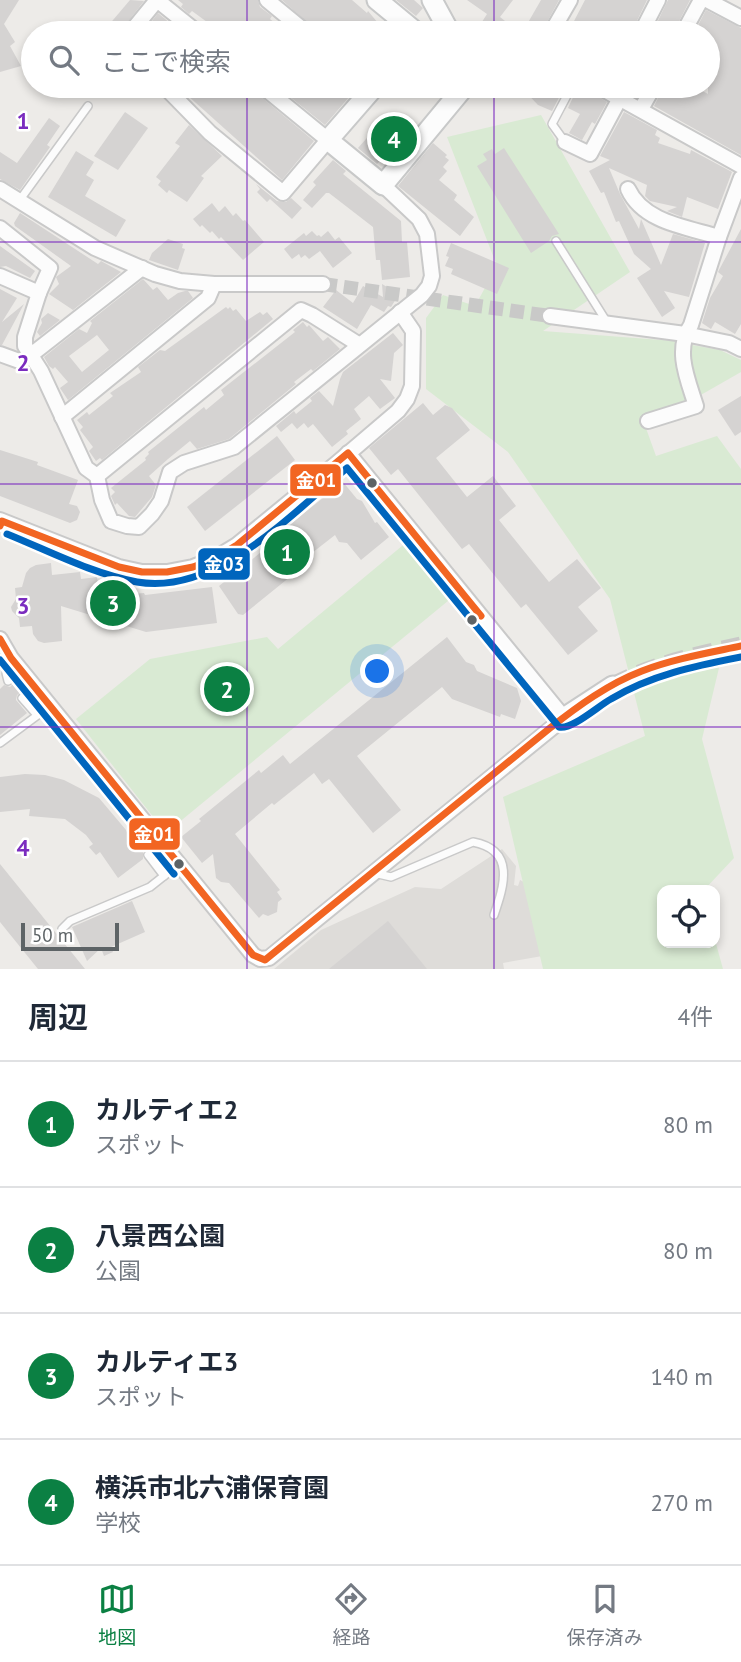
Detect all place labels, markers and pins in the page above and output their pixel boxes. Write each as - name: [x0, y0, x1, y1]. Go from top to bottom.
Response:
- pin: 4: [371, 113, 417, 165]
- unlabelled marker: [365, 476, 379, 490]
- pin: 1: [264, 526, 310, 578]
- pin: 3: [90, 577, 136, 629]
- unlabelled marker: [465, 613, 479, 627]
- pin: 2: [204, 663, 250, 715]
- unlabelled marker: [172, 857, 186, 871]

